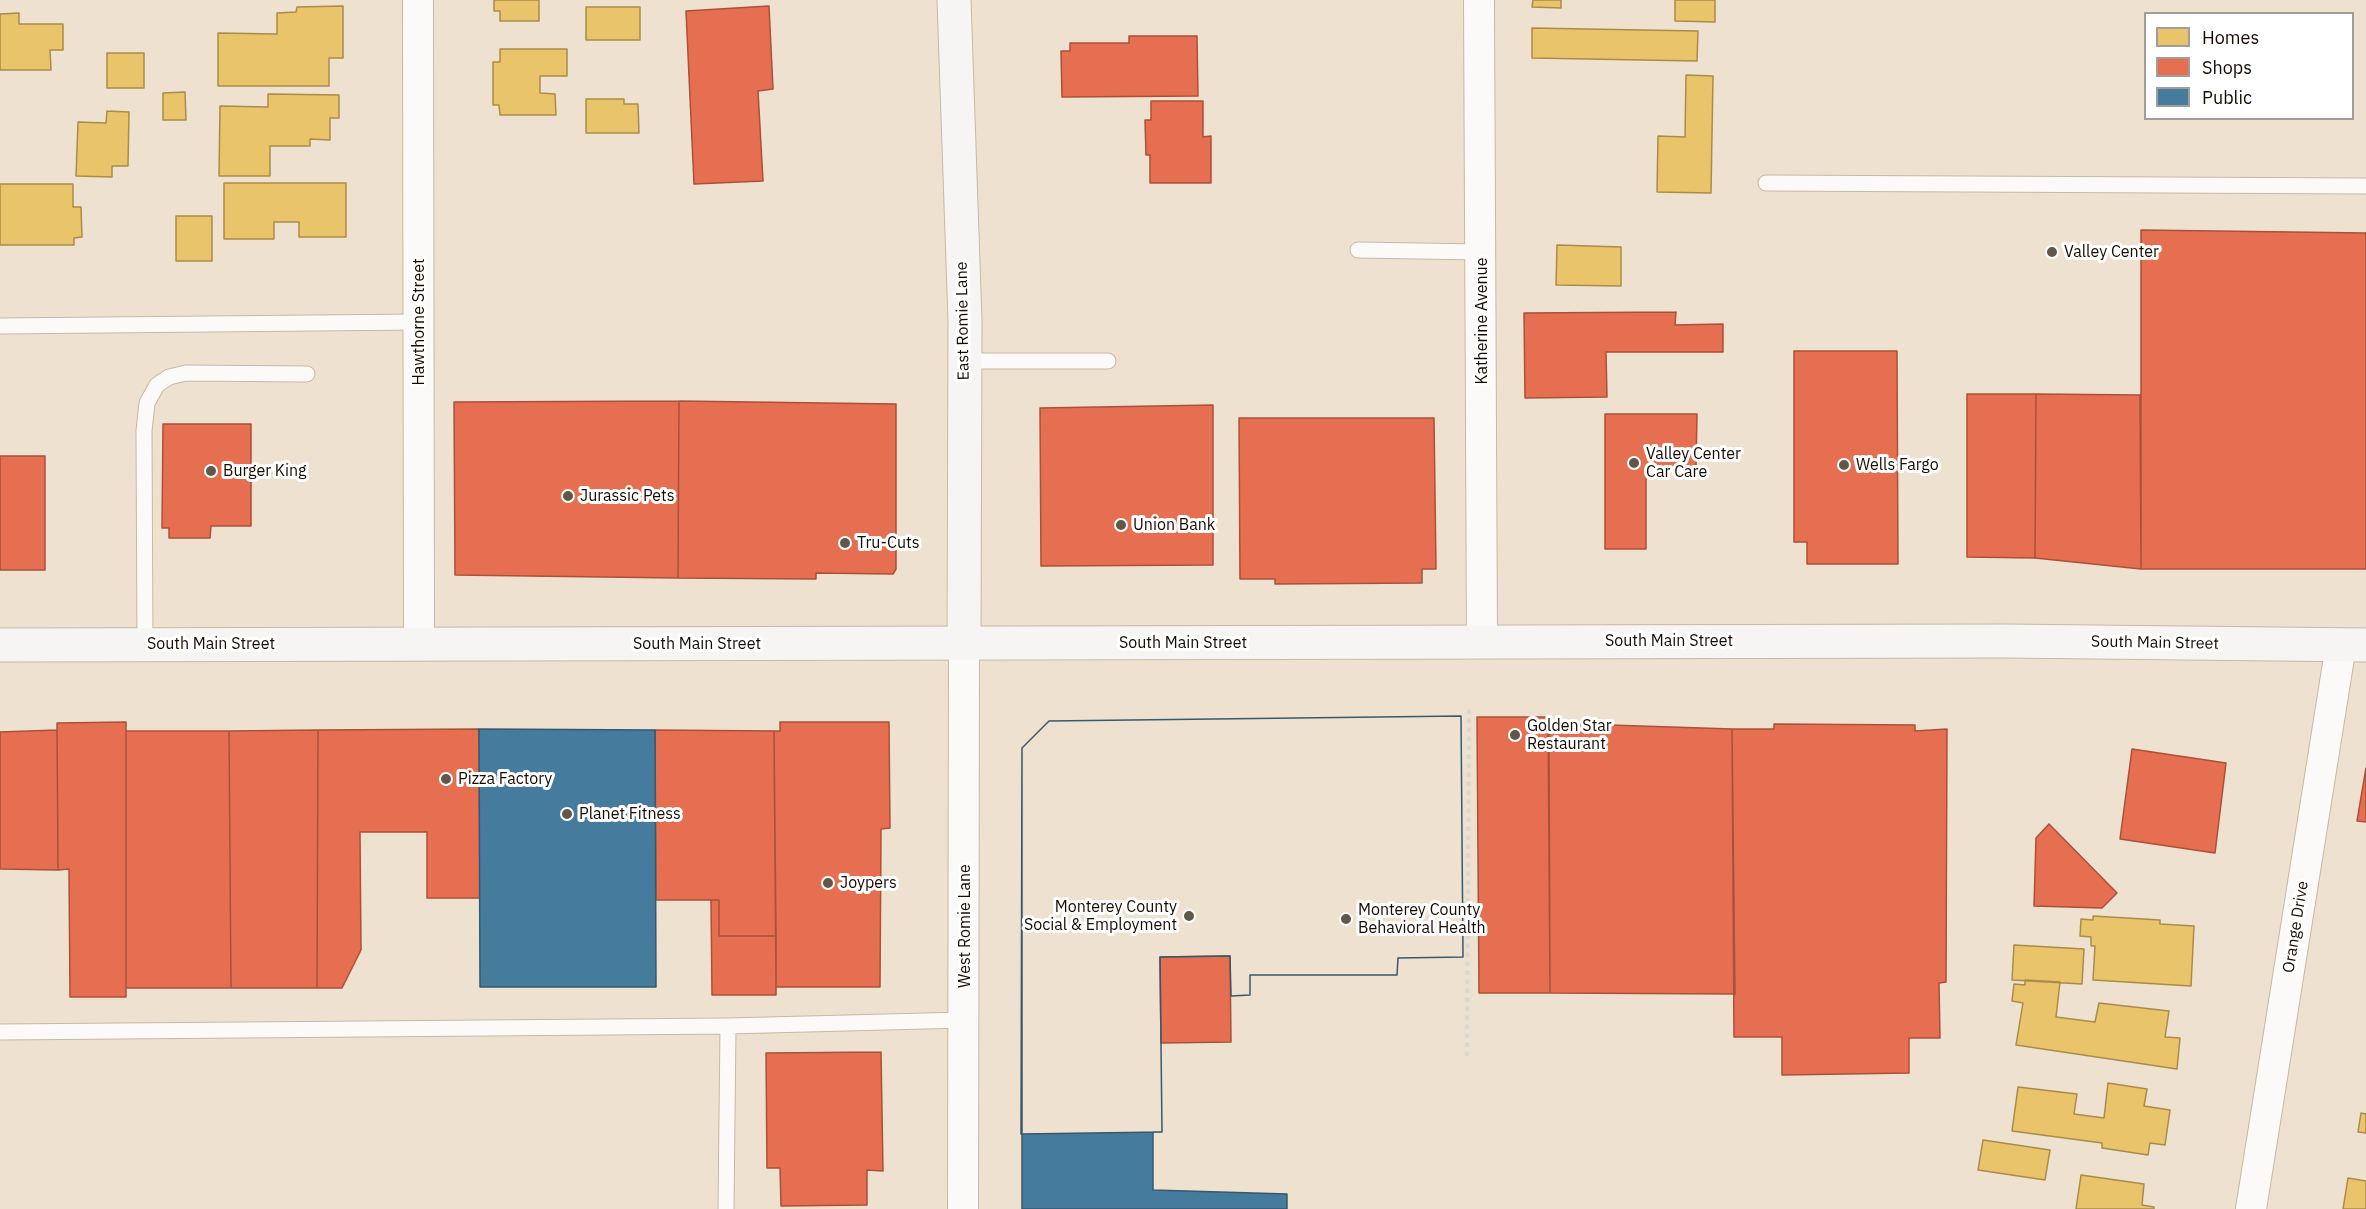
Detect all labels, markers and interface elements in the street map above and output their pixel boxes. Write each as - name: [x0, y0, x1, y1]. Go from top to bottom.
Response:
- legend: [2144, 12, 2354, 120]
- text: Homes: [2202, 26, 2259, 49]
- text: Shops: [2202, 56, 2252, 79]
- text: Public: [2202, 86, 2252, 109]
- place label: Valley Center: [2064, 242, 2159, 262]
- marker: Valley Center: [2045, 245, 2059, 259]
- street label: Hawthorne Street: [409, 258, 429, 386]
- street label: Katherine Avenue: [1472, 258, 1492, 384]
- street label: East Romie Lane: [952, 261, 974, 381]
- place label: Valley Center Car Care: [1646, 444, 1741, 482]
- place label: Wells Fargo: [1856, 455, 1939, 475]
- marker: Valley Center Car Care: [1627, 456, 1641, 470]
- marker: Wells Fargo: [1837, 458, 1851, 472]
- place label: Burger King: [223, 461, 307, 481]
- marker: Burger King: [204, 464, 218, 478]
- place label: Jurassic Pets: [580, 486, 674, 506]
- marker: Jurassic Pets: [561, 489, 575, 503]
- place label: Union Bank: [1133, 515, 1215, 535]
- marker: Union Bank: [1114, 518, 1128, 532]
- place label: Tru-Cuts: [857, 533, 919, 553]
- marker: Tru-Cuts: [838, 536, 852, 550]
- street label: South Main Street: [1605, 631, 1733, 651]
- street label: South Main Street: [2091, 632, 2219, 654]
- street label: South Main Street: [1119, 633, 1247, 653]
- street label: South Main Street: [147, 634, 275, 654]
- street label: South Main Street: [633, 634, 761, 654]
- place label: Golden Star Restaurant: [1527, 716, 1612, 754]
- marker: Golden Star Restaurant: [1508, 728, 1522, 742]
- place label: Pizza Factory: [458, 769, 552, 789]
- marker: Pizza Factory: [439, 772, 453, 786]
- place label: Planet Fitness: [579, 804, 681, 824]
- marker: Planet Fitness: [560, 807, 574, 821]
- street label: West Romie Lane: [955, 864, 975, 988]
- place label: Joypers: [840, 873, 897, 893]
- marker: Joypers: [821, 876, 835, 890]
- street label: Orange Drive: [2279, 880, 2313, 974]
- place label: Monterey County Social & Employment: [1024, 897, 1177, 935]
- place label: Monterey County Behavioral Health: [1358, 900, 1486, 938]
- marker: Monterey County Social & Employment: [1182, 909, 1196, 923]
- marker: Monterey County Behavioral Health: [1339, 912, 1353, 926]

